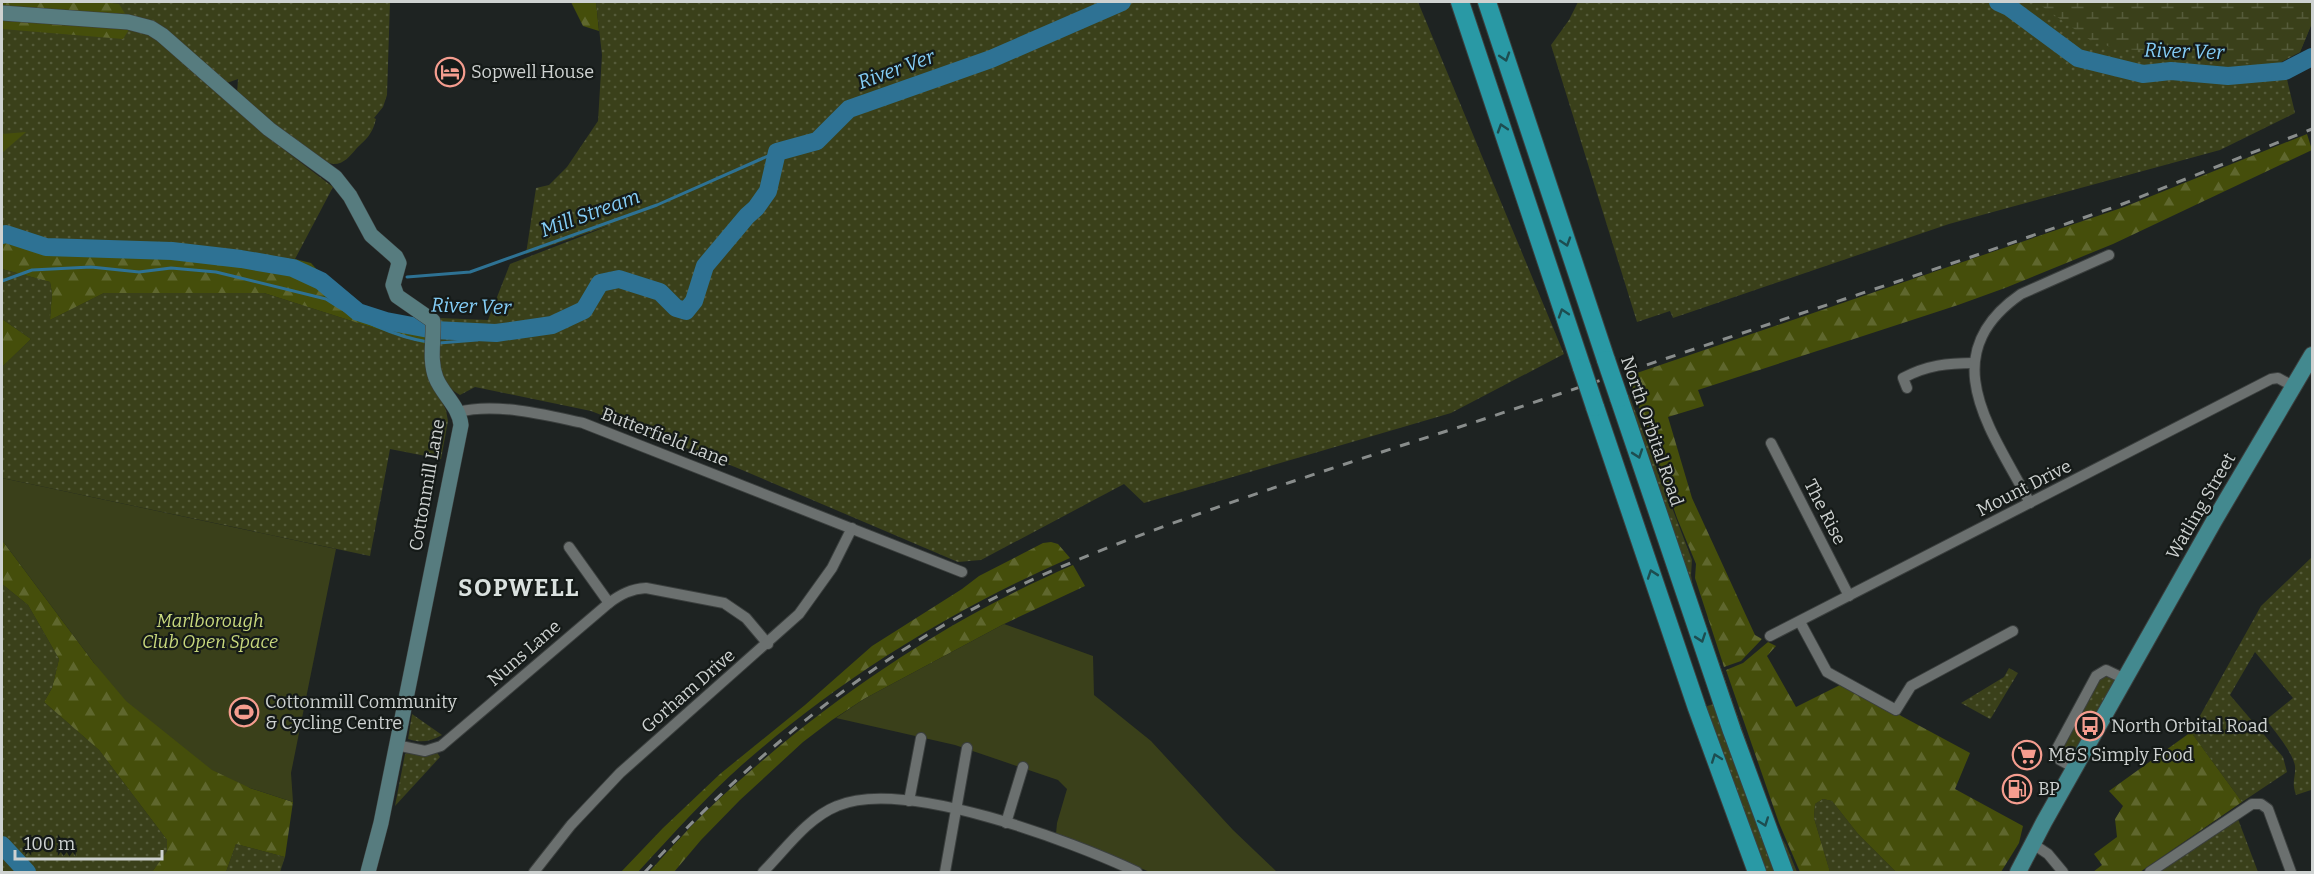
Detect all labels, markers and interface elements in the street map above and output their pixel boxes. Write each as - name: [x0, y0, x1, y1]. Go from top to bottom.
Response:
- water label: River Ver: [2144, 38, 2225, 64]
- water label: River Ver: [854, 44, 939, 94]
- one-way arrow: [1498, 51, 1510, 62]
- hotel icon: Sopwell House: [434, 56, 466, 88]
- place label: Sopwell House: [471, 61, 594, 83]
- one-way arrow: [1496, 123, 1509, 134]
- water label: Mill Stream: [537, 184, 643, 242]
- one-way arrow: [1559, 236, 1572, 247]
- water label: River Ver: [431, 293, 512, 319]
- one-way arrow: [1558, 308, 1571, 319]
- street label: North Orbital Road: [1616, 353, 1688, 509]
- street label: Butterfield Lane: [598, 403, 732, 471]
- street label: Cottonmill Lane: [405, 417, 449, 553]
- one-way arrow: [1630, 448, 1643, 459]
- street label: Watling Street: [2162, 448, 2241, 563]
- street label: Mount Drive: [1973, 455, 2075, 521]
- street label: The Rise: [1799, 476, 1851, 548]
- one-way arrow: [1647, 569, 1659, 580]
- district label: SOPWELL: [458, 574, 580, 602]
- park label: Marlborough Club Open Space: [142, 610, 278, 653]
- street label: Nuns Lane: [483, 615, 565, 691]
- one-way arrow: [1693, 632, 1706, 643]
- street label: Gorham Drive: [636, 644, 740, 738]
- place label: Cottonmill Community & Cycling Centre: [265, 691, 458, 734]
- sports icon: Cottonmill Community & Cycling Centre: [228, 696, 260, 728]
- bus stop icon: North Orbital Road: [2074, 710, 2106, 742]
- place label: North Orbital Road: [2111, 715, 2269, 737]
- supermarket icon: M&S Simply Food: [2011, 739, 2043, 771]
- place label: M&S Simply Food: [2048, 744, 2194, 766]
- one-way arrow: [1710, 753, 1723, 764]
- fuel station icon: BP: [2001, 773, 2033, 805]
- place label: BP: [2038, 778, 2060, 800]
- one-way arrow: [1757, 817, 1770, 827]
- scale bar: [15, 823, 162, 861]
- text: 100 m: [24, 833, 75, 855]

